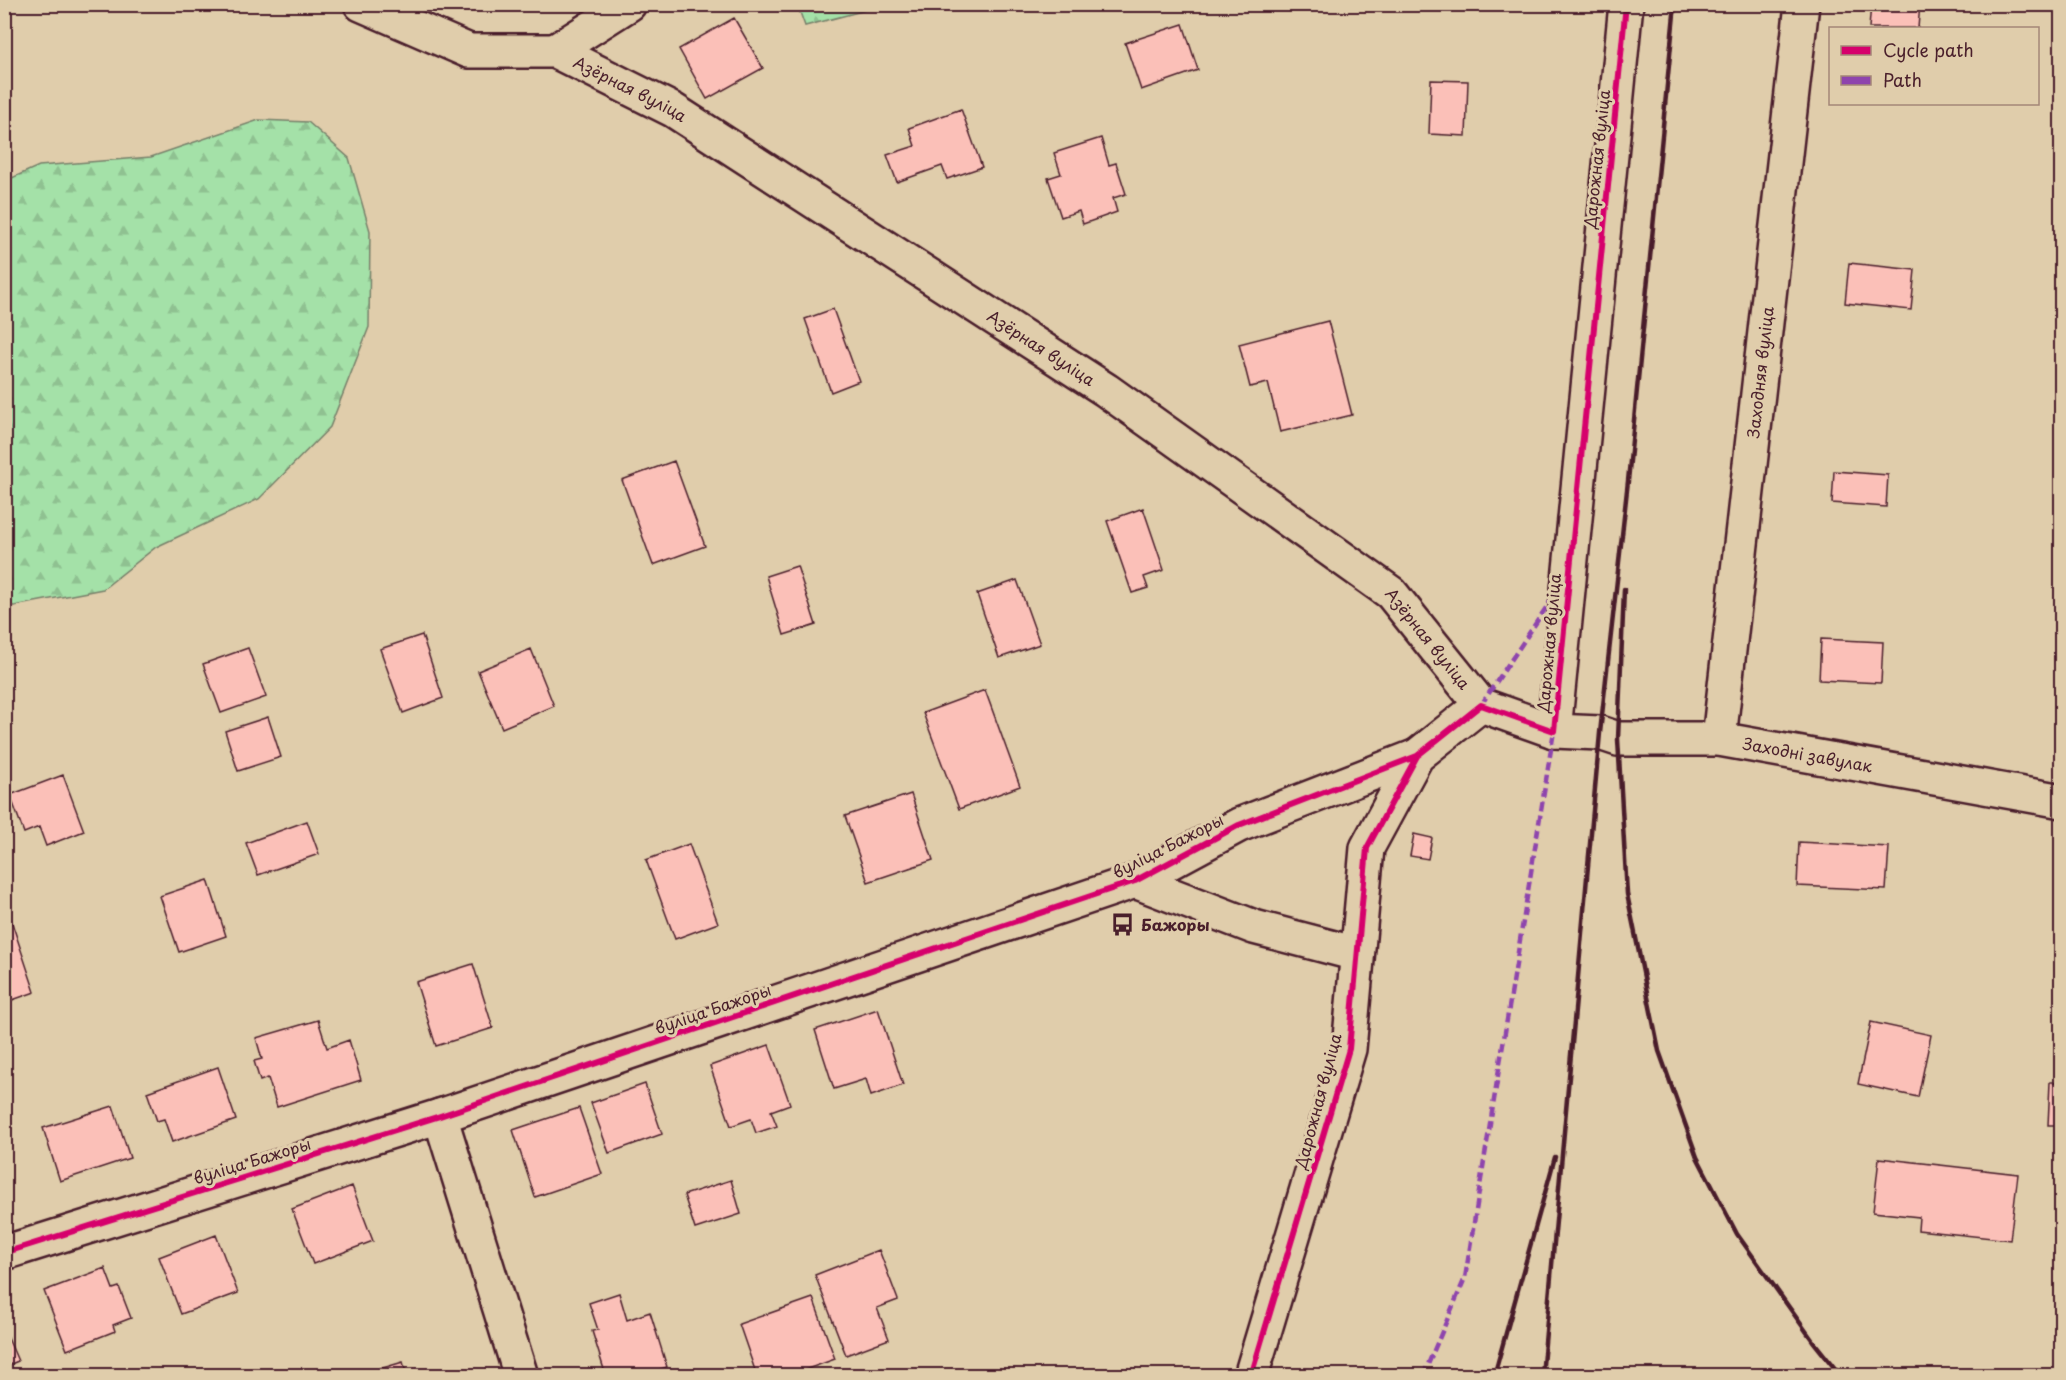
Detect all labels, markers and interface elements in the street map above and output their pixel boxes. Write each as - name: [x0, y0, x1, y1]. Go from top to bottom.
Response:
- legend: [1829, 27, 2039, 105]
- text: Cycle path: [1883, 36, 1974, 63]
- street label: Азёрная вуліца: [570, 49, 692, 127]
- text: Path: [1883, 66, 1922, 93]
- street label: Дарожная вуліца: [1577, 88, 1615, 231]
- street label: Азёрная вуліца: [983, 303, 1100, 391]
- street label: Заходняя вуліца: [1740, 305, 1779, 439]
- street label: Дарожная вуліца: [1530, 572, 1566, 714]
- street label: Азёрная вуліца: [1380, 582, 1477, 694]
- street label: Заходні завулак: [1741, 731, 1875, 778]
- street label: вуліца Бажоры: [1108, 807, 1227, 883]
- bus stop icon: Бажоры: [1110, 912, 1136, 938]
- place label: Бажоры: [1141, 912, 1210, 936]
- street label: вуліца Бажоры: [651, 977, 774, 1039]
- street label: Дарожная вуліца: [1287, 1030, 1347, 1172]
- street label: вуліца Бажоры: [190, 1131, 314, 1189]

